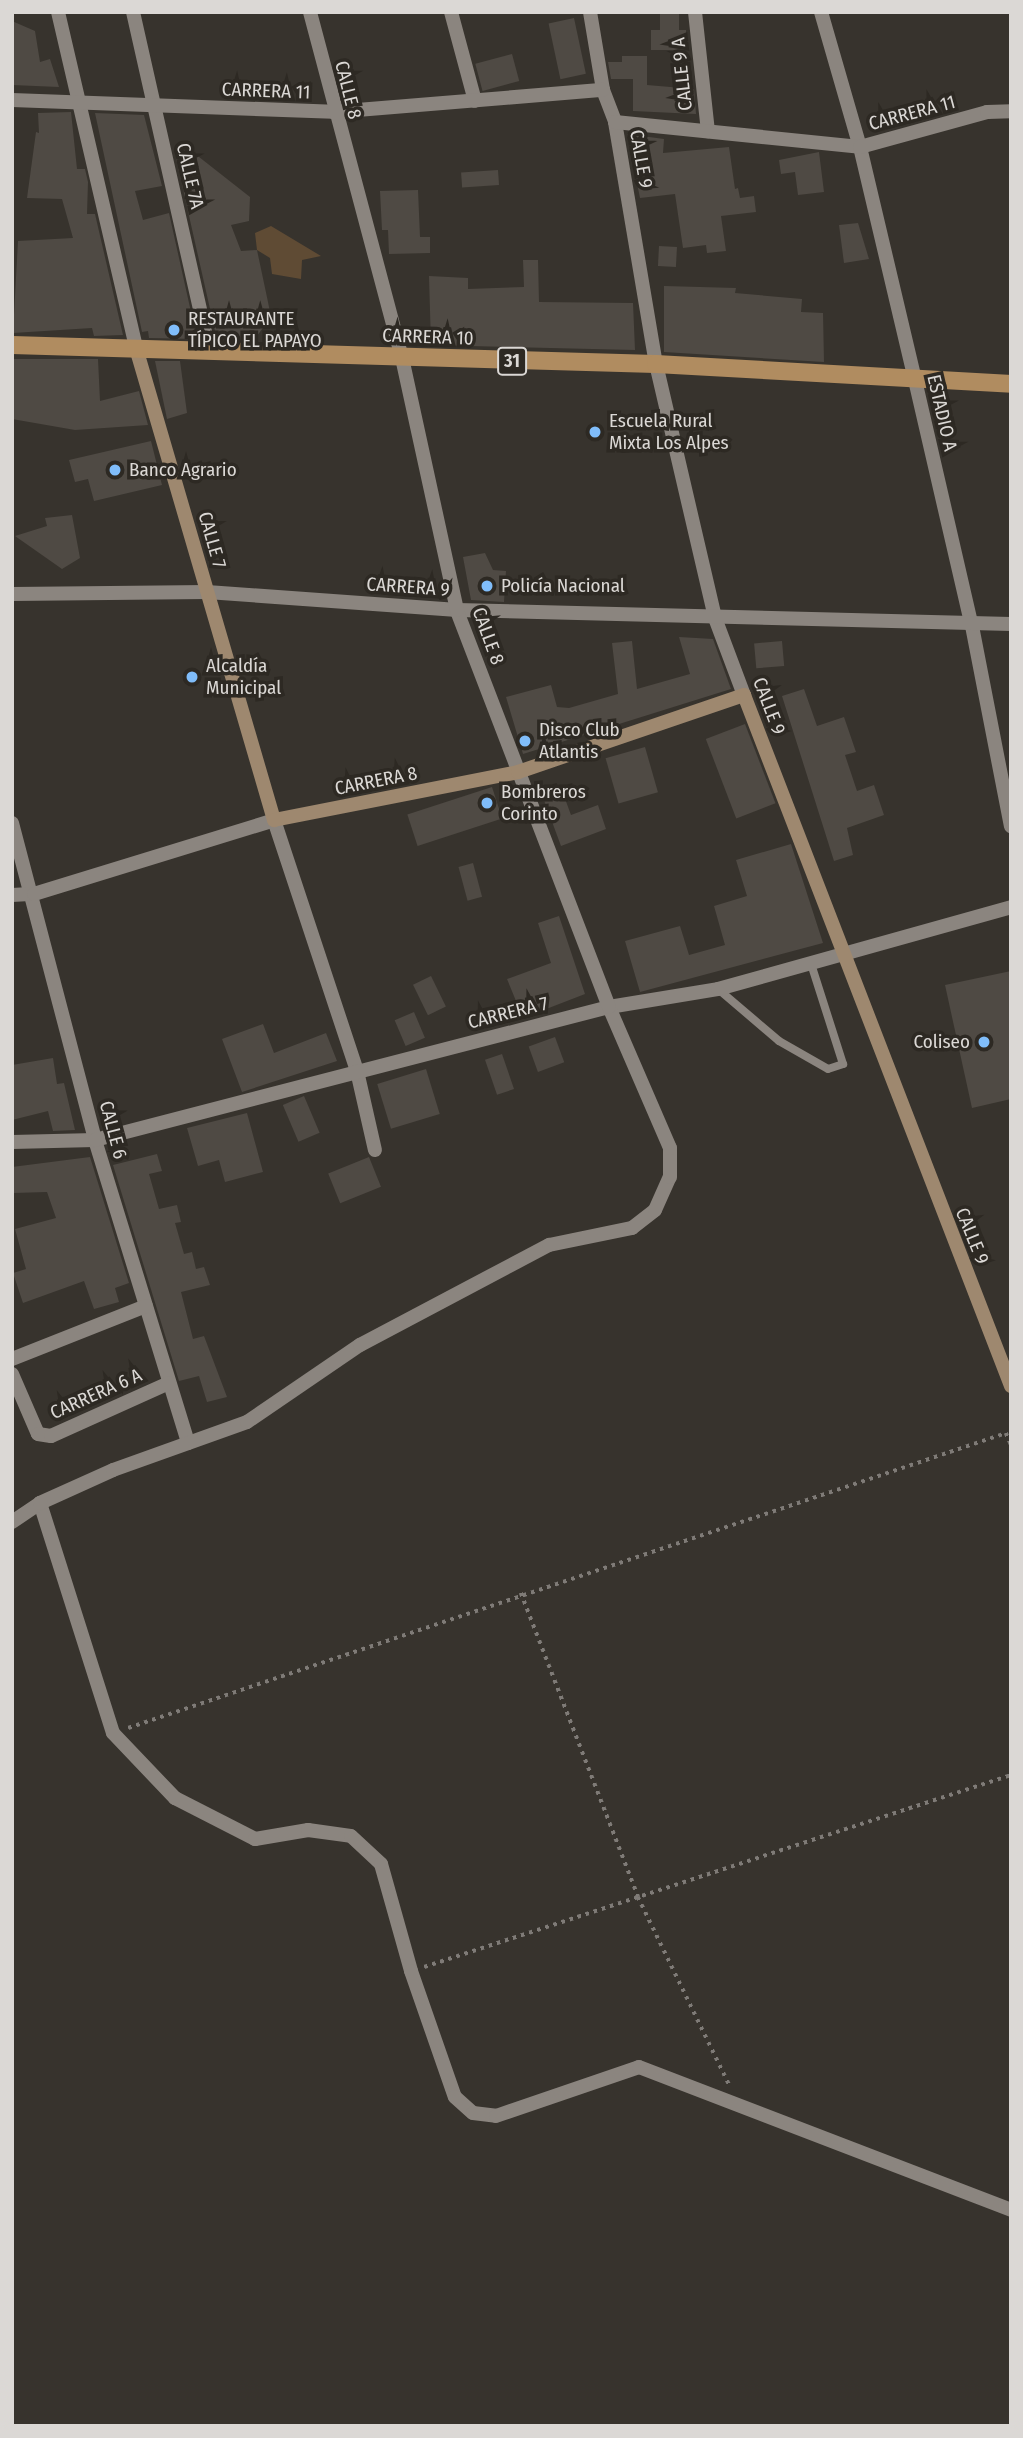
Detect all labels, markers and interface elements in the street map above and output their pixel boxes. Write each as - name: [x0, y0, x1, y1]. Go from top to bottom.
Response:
- street label: CALLE 9 A: [667, 36, 697, 112]
- street label: CALLE 8: [330, 58, 366, 122]
- street label: CARRERA 11: [221, 78, 311, 104]
- street label: CARRERA 11: [866, 91, 958, 135]
- street label: CALLE 9: [625, 128, 657, 190]
- street label: CALLE 7A: [171, 141, 209, 211]
- place label: RESTAURANTE TÍPICO EL PAPAYO: [188, 308, 322, 352]
- marker: RESTAURANTE TÍPICO EL PAPAYO: [166, 322, 182, 338]
- street label: CARRERA 10: [382, 324, 474, 350]
- road number: 31: [496, 346, 528, 376]
- street label: ESTADIO A: [922, 372, 962, 454]
- place label: Escuela Rural Mixta Los Alpes: [609, 410, 729, 454]
- marker: Escuela Rural Mixta Los Alpes: [587, 424, 603, 440]
- place label: Banco Agrario: [129, 459, 237, 481]
- marker: Banco Agrario: [107, 462, 123, 478]
- street label: CALLE 7: [193, 509, 231, 571]
- street label: CARRERA 9: [366, 573, 450, 601]
- place label: Policía Nacional: [501, 575, 625, 597]
- marker: Policía Nacional: [479, 578, 495, 594]
- street label: CALLE 8: [467, 604, 509, 668]
- place label: Alcaldía Municipal: [206, 655, 281, 699]
- marker: Alcaldía Municipal: [184, 669, 200, 685]
- street label: CALLE 9: [748, 674, 790, 738]
- place label: Disco Club Atlantis: [539, 719, 620, 763]
- marker: Disco Club Atlantis: [517, 733, 533, 749]
- street label: CARRERA 8: [333, 762, 419, 800]
- place label: Bombreros Corinto: [501, 781, 586, 825]
- marker: Bombreros Corinto: [479, 795, 495, 811]
- street label: CARRERA 7: [466, 992, 550, 1034]
- place label: Coliseo: [913, 1031, 970, 1053]
- marker: Coliseo: [976, 1034, 992, 1050]
- street label: CALLE 6: [94, 1098, 132, 1162]
- street label: CALLE 9: [950, 1204, 994, 1268]
- street label: CARRERA 6 A: [47, 1364, 145, 1424]

